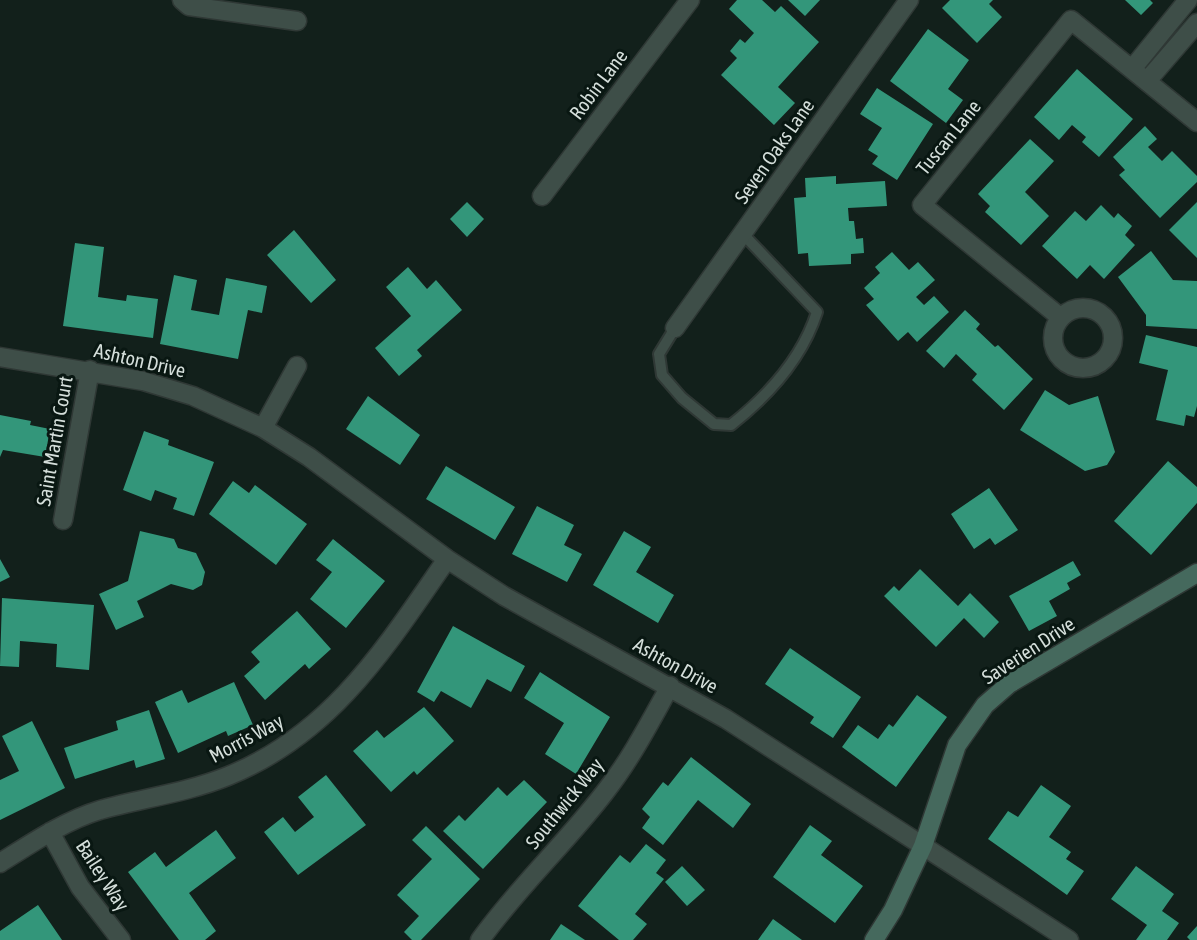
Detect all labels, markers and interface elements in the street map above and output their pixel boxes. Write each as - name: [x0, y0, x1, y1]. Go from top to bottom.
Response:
- street label: Robin Lane: [564, 44, 632, 124]
- street label: Seven Oaks Lane: [730, 94, 818, 208]
- street label: Tuscan Lane: [911, 95, 985, 179]
- street label: Ashton Drive: [92, 338, 188, 382]
- street label: Saint Martin Court: [31, 374, 77, 508]
- street label: Saverien Drive: [977, 612, 1079, 688]
- street label: Ashton Drive: [630, 632, 722, 698]
- street label: Morris Way: [205, 709, 287, 767]
- street label: Southwick Way: [520, 753, 608, 853]
- street label: Bailey Way: [72, 835, 134, 915]

